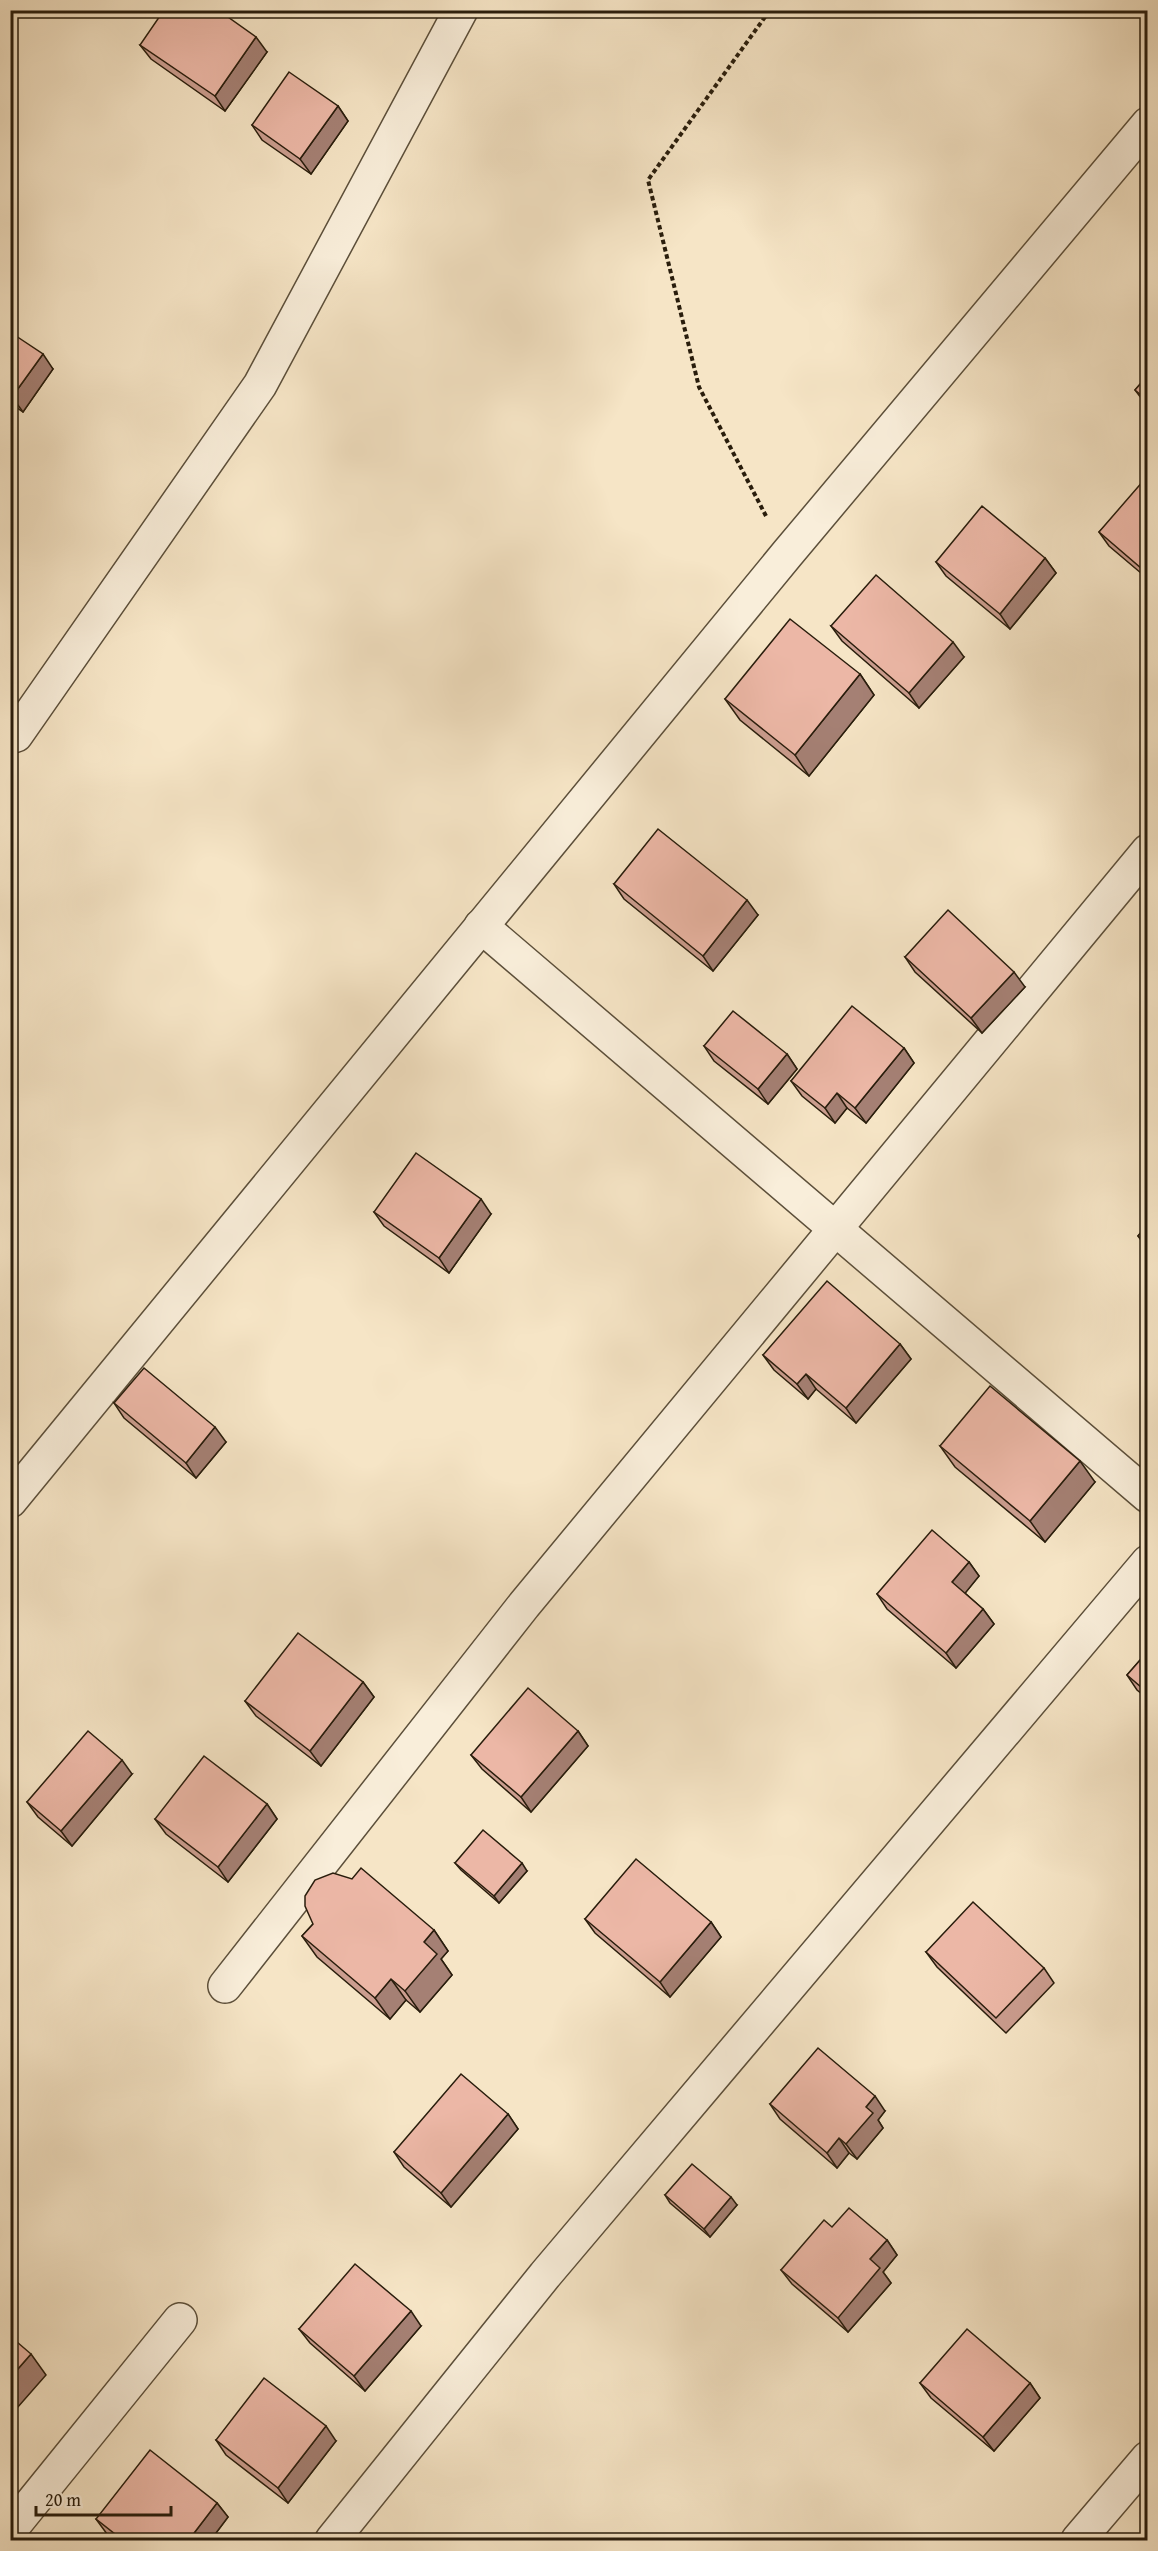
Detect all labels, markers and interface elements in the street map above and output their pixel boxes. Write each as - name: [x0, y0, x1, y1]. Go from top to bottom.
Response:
- scale bar: [36, 2479, 171, 2517]
- text: 20 m: [45, 2486, 81, 2513]

